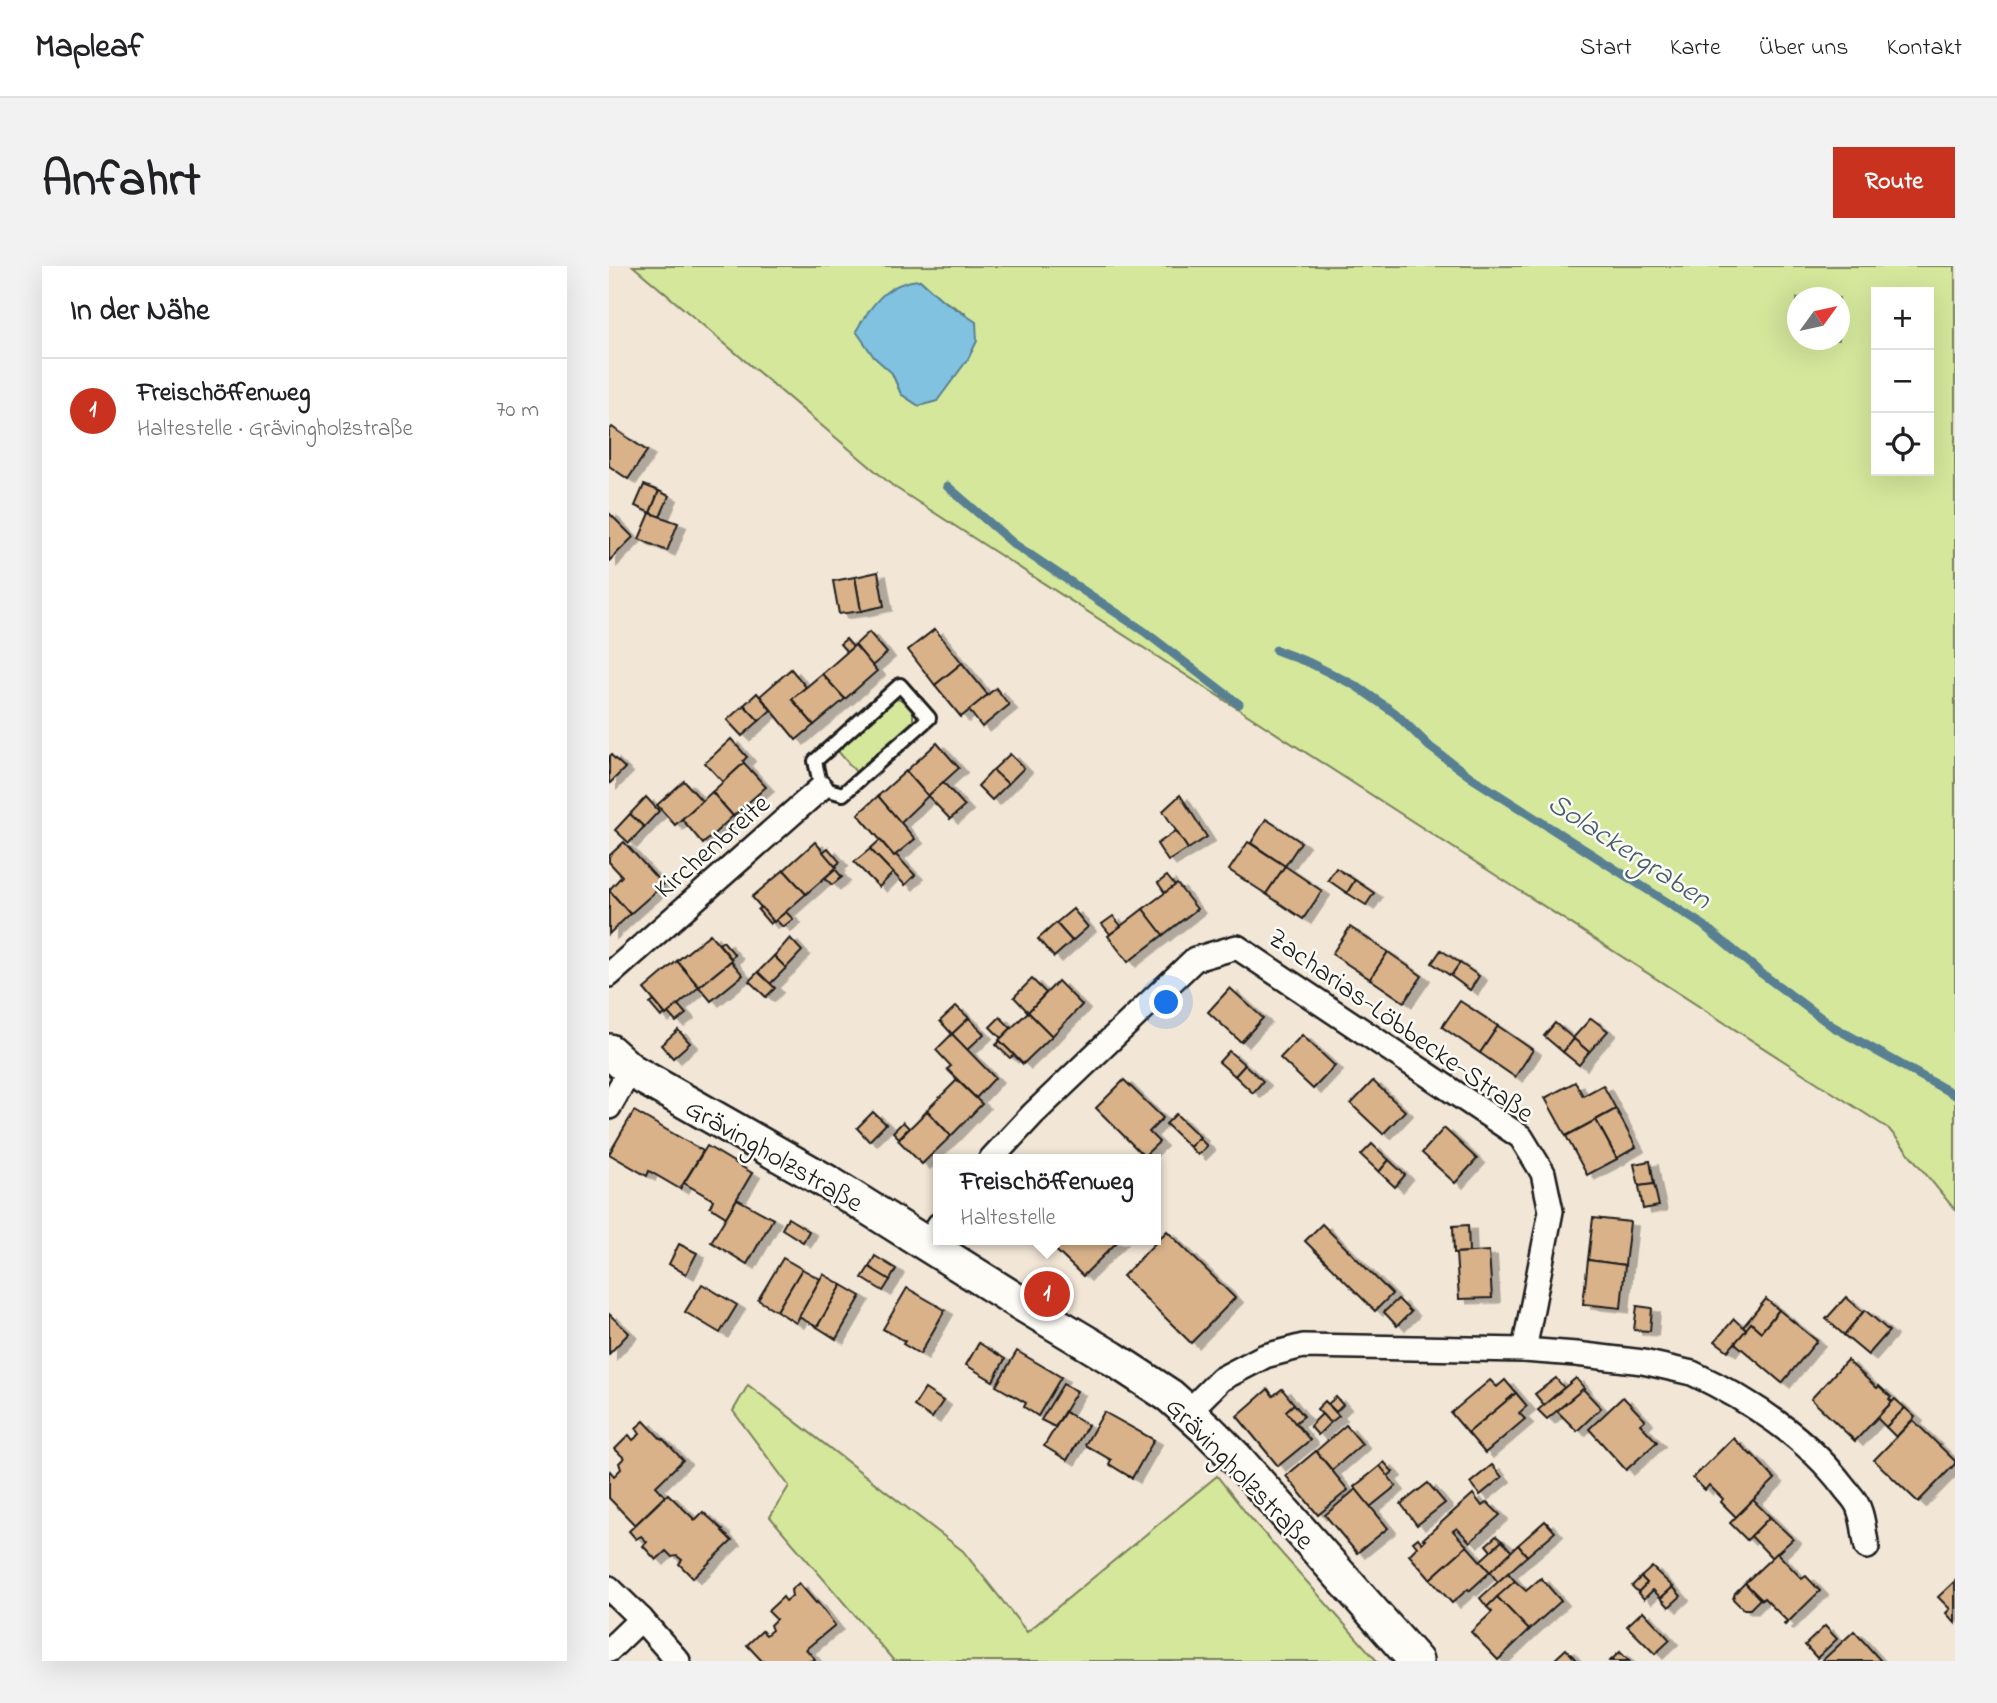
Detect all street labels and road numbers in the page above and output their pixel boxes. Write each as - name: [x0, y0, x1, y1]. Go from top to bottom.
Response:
- street label: Kirchenbreite: [646, 785, 781, 910]
- street label: Zacharias-Löbbecke-Straße: [1258, 919, 1542, 1135]
- street label: Grävingholzstraße: [677, 1089, 870, 1225]
- street label: Grävingholzstraße: [1154, 1388, 1323, 1561]

